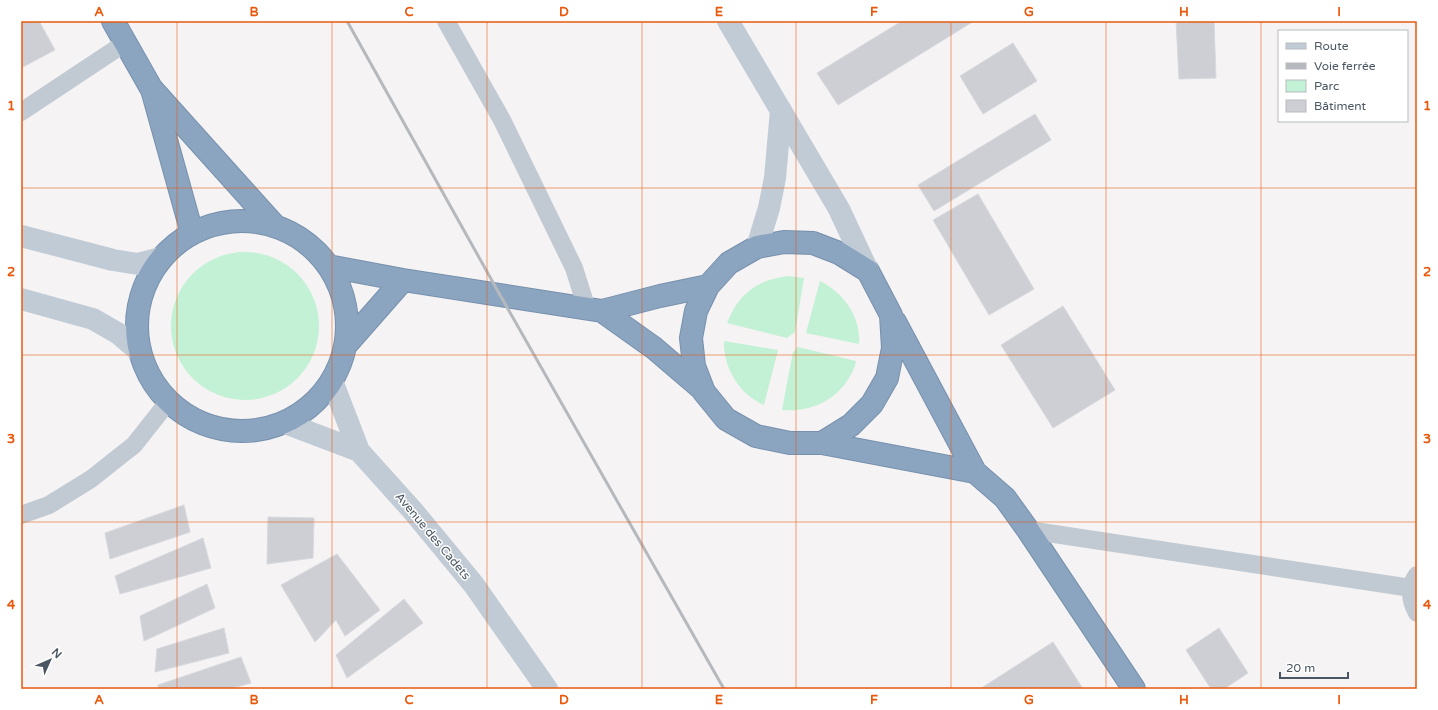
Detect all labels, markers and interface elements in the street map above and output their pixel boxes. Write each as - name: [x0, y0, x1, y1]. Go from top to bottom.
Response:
- text: A: [94, 4, 104, 20]
- text: B: [249, 4, 259, 20]
- text: C: [404, 4, 414, 20]
- text: D: [559, 4, 569, 20]
- text: E: [715, 4, 723, 20]
- text: F: [870, 4, 878, 20]
- text: G: [1024, 4, 1034, 20]
- text: H: [1179, 4, 1189, 20]
- text: I: [1337, 4, 1341, 20]
- legend: [1278, 30, 1408, 122]
- text: Route: [1314, 39, 1349, 53]
- text: Voie ferrée: [1314, 59, 1376, 73]
- text: Parc: [1314, 79, 1339, 93]
- text: 1: [7, 98, 15, 114]
- text: 1: [1423, 98, 1431, 114]
- text: Bâtiment: [1314, 99, 1366, 113]
- text: 2: [7, 264, 15, 280]
- text: 2: [1423, 264, 1431, 280]
- text: 3: [7, 431, 15, 447]
- text: 3: [1423, 431, 1431, 447]
- street label: Avenue des Cadets: [393, 490, 474, 582]
- text: 4: [7, 597, 16, 613]
- text: 4: [1423, 597, 1432, 613]
- north arrow: [30, 640, 70, 680]
- text: N: [49, 646, 64, 661]
- scale bar: [1280, 654, 1348, 680]
- text: 20 m: [1286, 661, 1315, 675]
- text: A: [94, 692, 104, 708]
- text: B: [249, 692, 259, 708]
- text: C: [404, 692, 414, 708]
- text: D: [559, 692, 569, 708]
- text: E: [715, 692, 723, 708]
- text: F: [870, 692, 878, 708]
- text: G: [1024, 692, 1034, 708]
- text: H: [1179, 692, 1189, 708]
- text: I: [1337, 692, 1341, 708]

